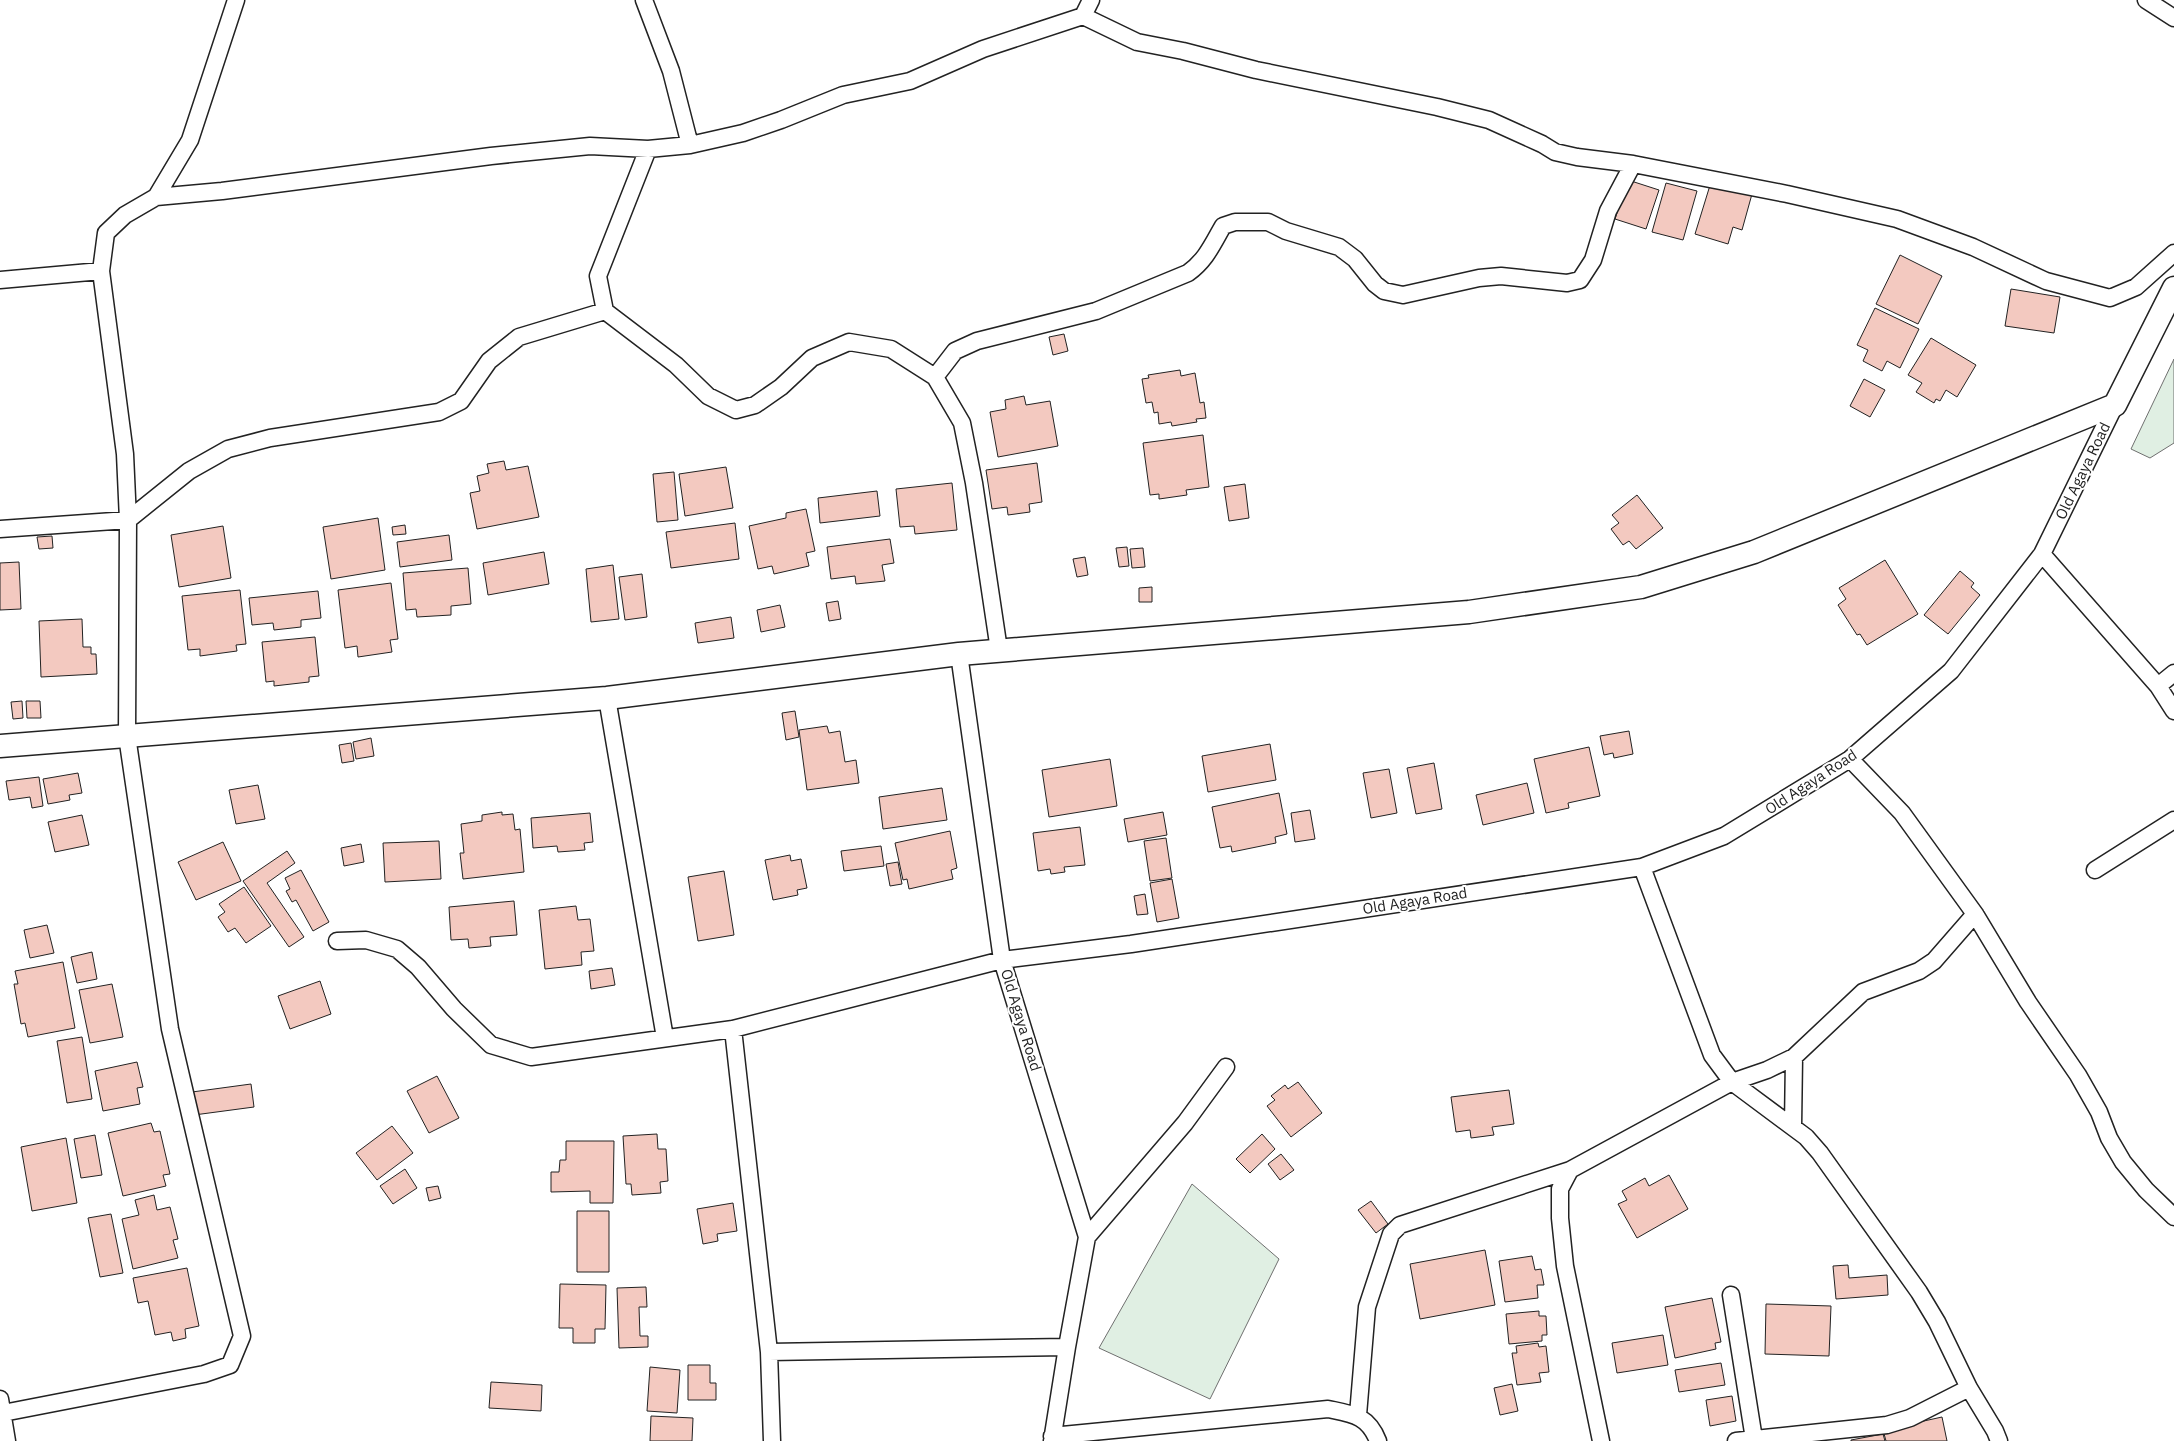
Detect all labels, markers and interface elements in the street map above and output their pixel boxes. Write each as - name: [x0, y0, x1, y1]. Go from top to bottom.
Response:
- street label: Old Agaya Road: [2051, 419, 2114, 522]
- street label: Old Agaya Road: [1761, 745, 1860, 818]
- street label: Old Agaya Road: [1361, 883, 1469, 918]
- street label: Old Agaya Road: [997, 967, 1046, 1073]

